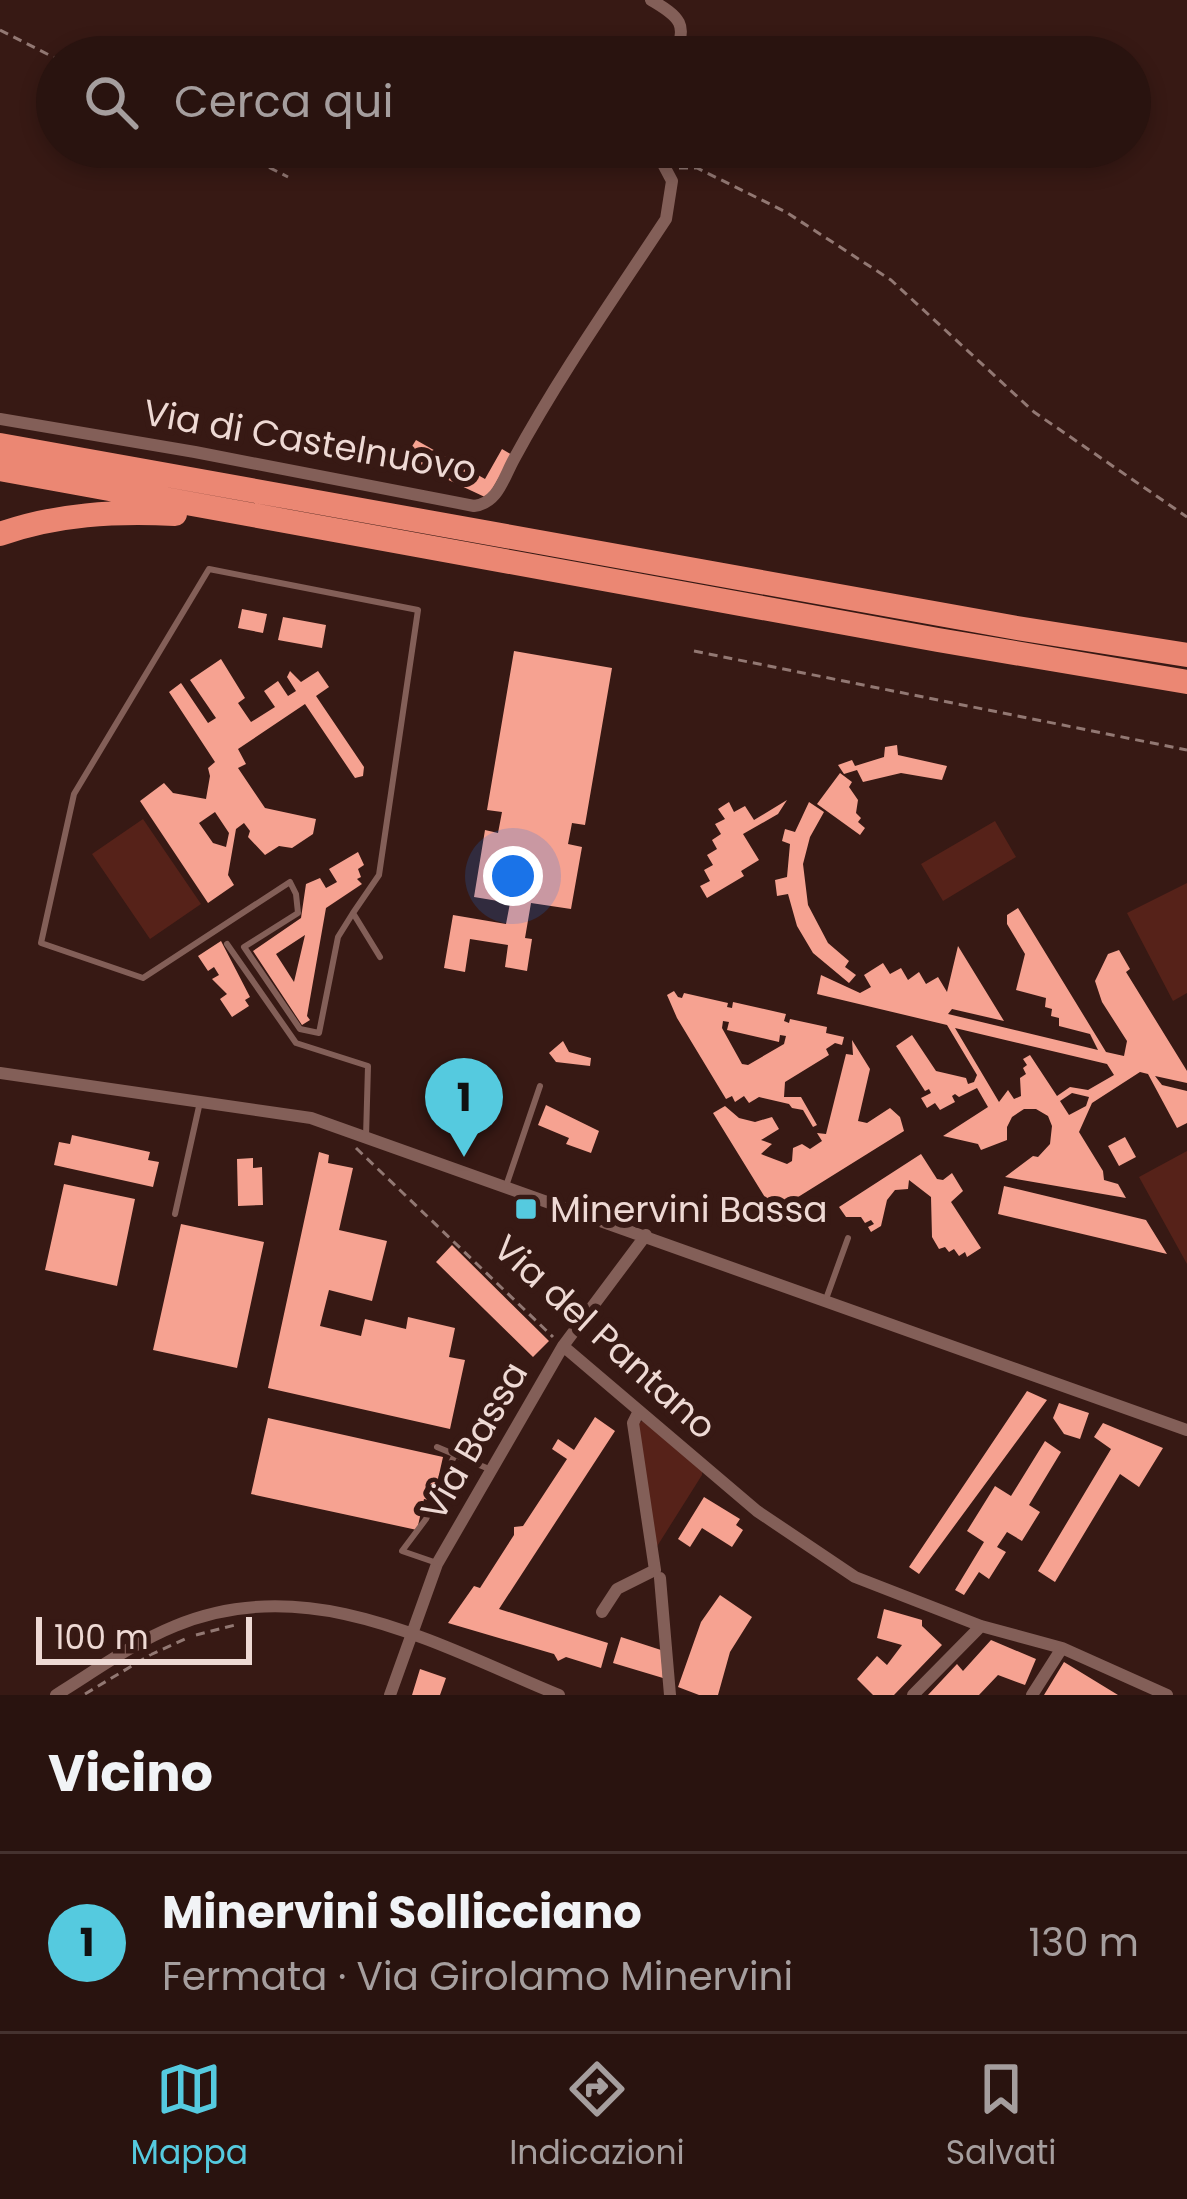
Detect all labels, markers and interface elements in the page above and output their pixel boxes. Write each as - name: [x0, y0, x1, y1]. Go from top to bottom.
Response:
- search box: [36, 36, 1151, 168]
- icon: search: [78, 69, 144, 135]
- text: Cerca qui: [174, 70, 393, 133]
- street label: Via di Castelnuovo: [139, 387, 481, 495]
- your location: [483, 846, 543, 906]
- pin: 1: [425, 1058, 503, 1157]
- place label: Minervini Bassa: [550, 1184, 828, 1235]
- marker: Minervini Bassa: [513, 1196, 539, 1222]
- street label: Via del Pantano: [482, 1223, 728, 1451]
- street label: Via Bassa: [408, 1352, 540, 1530]
- scale bar: [36, 1611, 252, 1664]
- text: 100 m: [54, 1614, 149, 1661]
- text: Vicino: [48, 1737, 213, 1809]
- text: Minervini Sollicciano: [162, 1881, 642, 1944]
- text: 1: [80, 1915, 94, 1970]
- text: 130 m: [1028, 1915, 1139, 1970]
- text: Fermata · Via Girolamo Minervini: [162, 1949, 793, 2004]
- tab: Mappa: [131, 2056, 248, 2178]
- tab: Indicazioni: [509, 2056, 685, 2178]
- tab: Salvati: [946, 2056, 1056, 2178]

